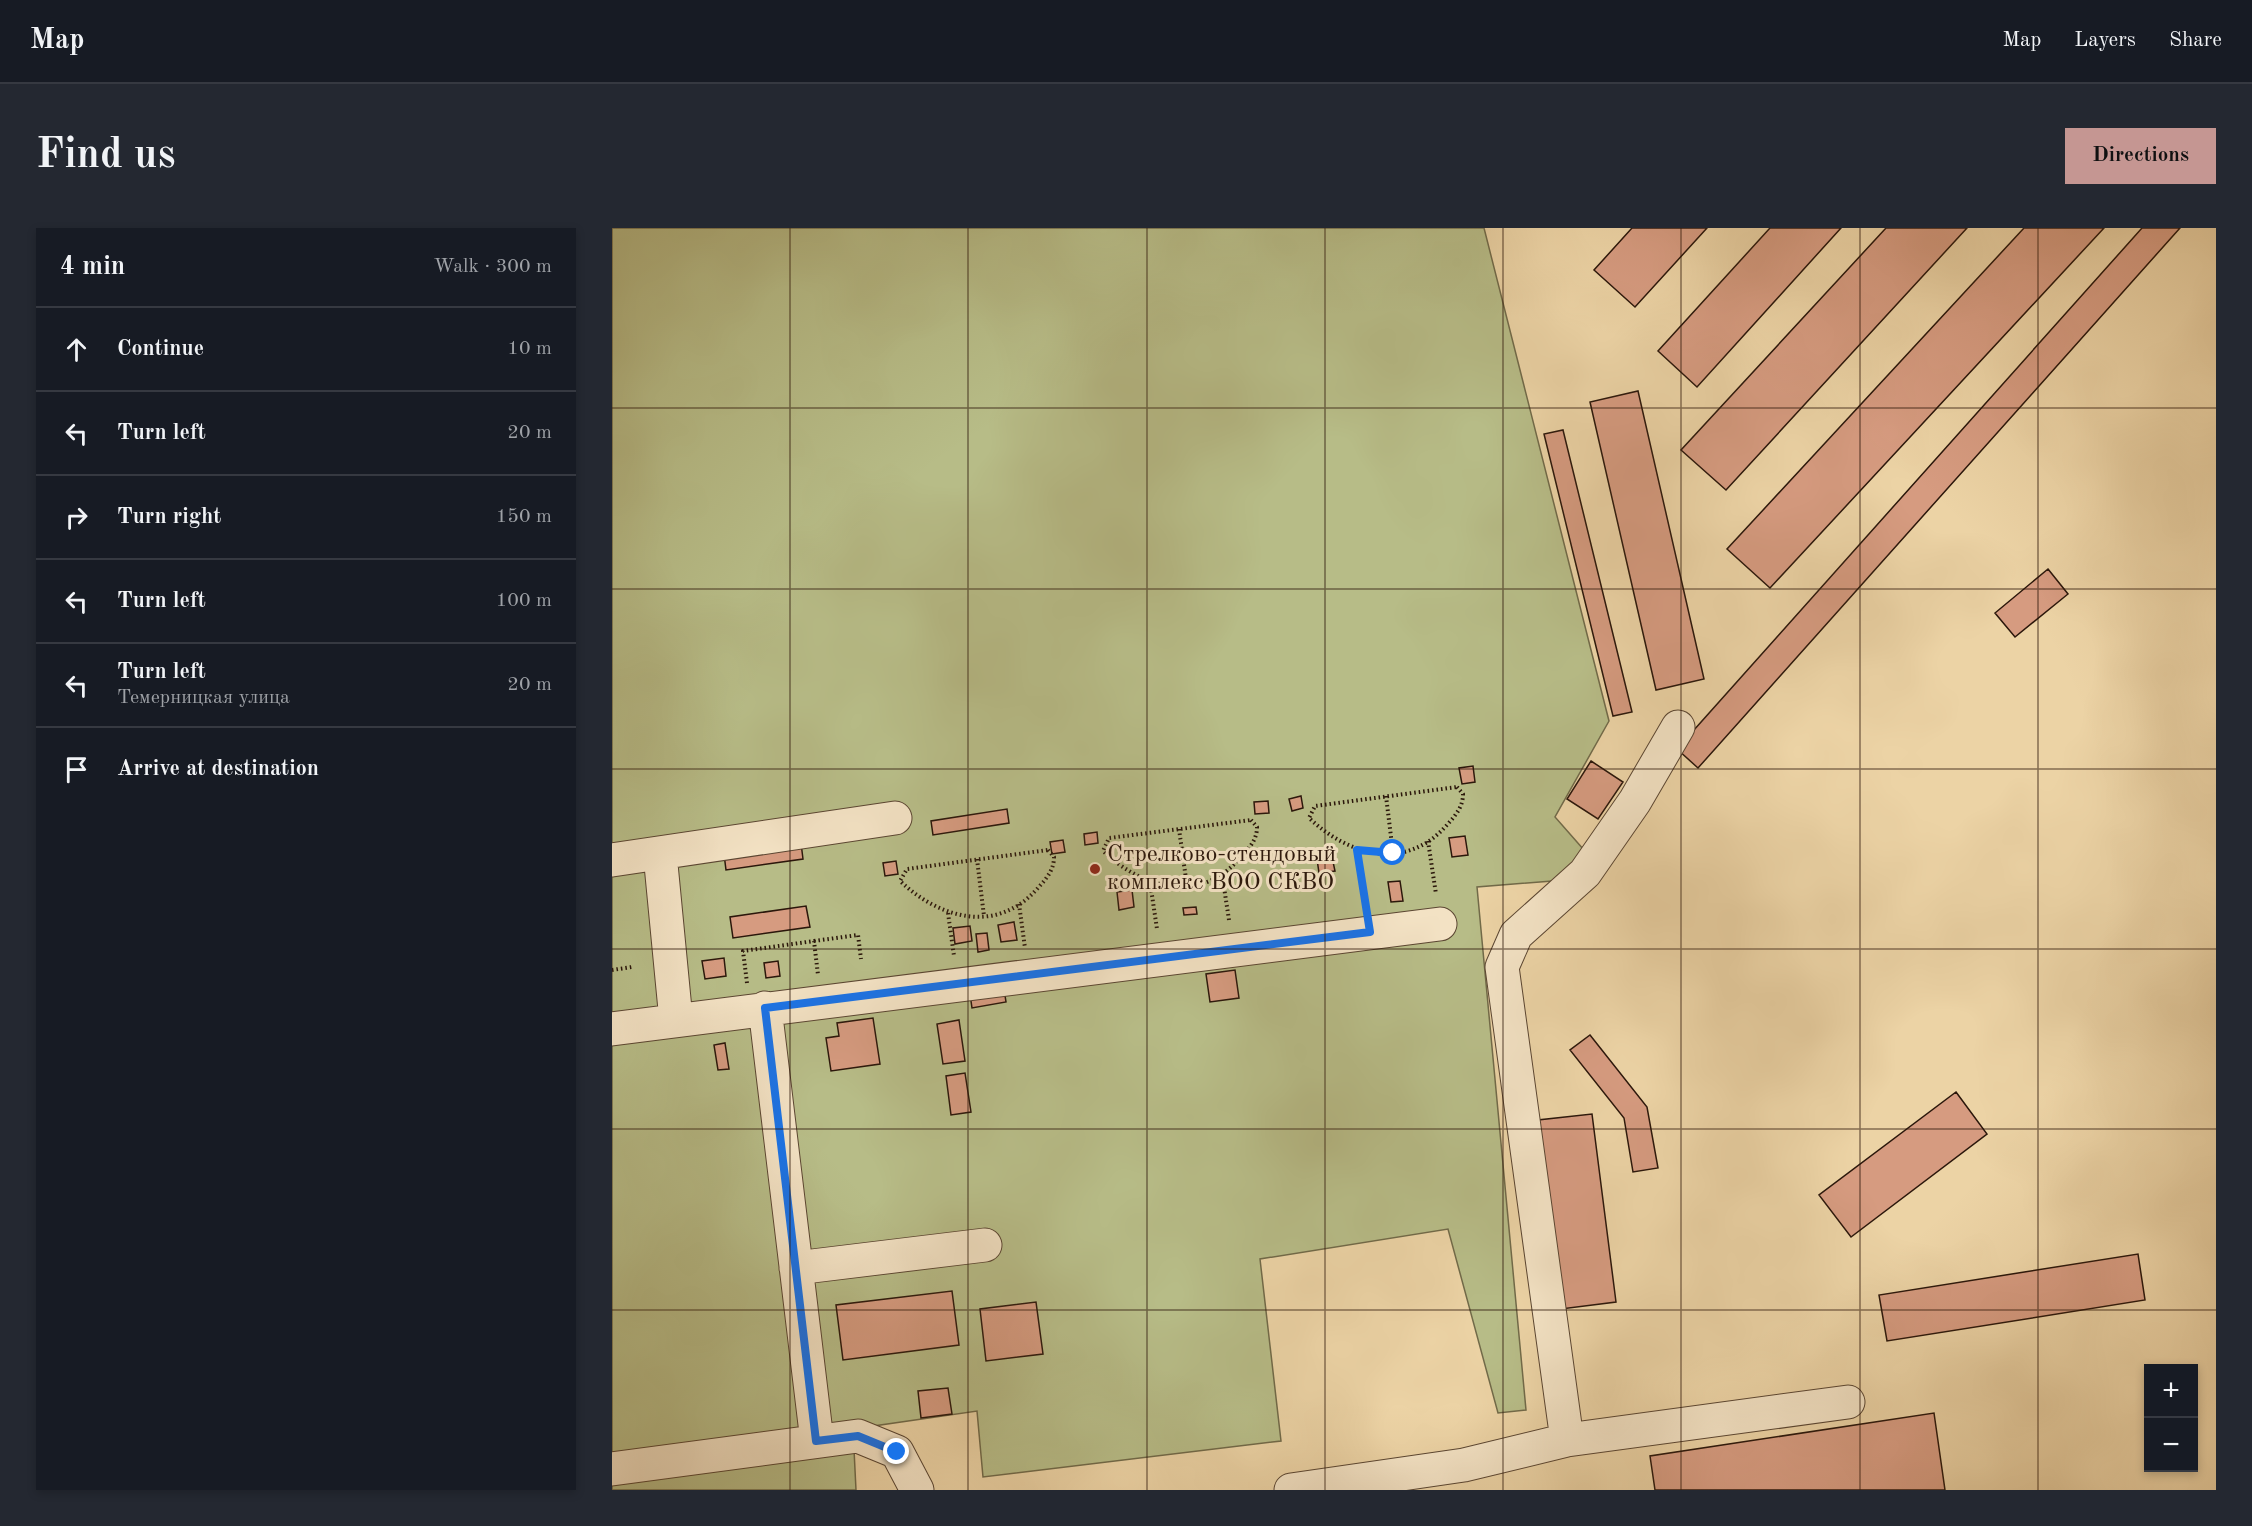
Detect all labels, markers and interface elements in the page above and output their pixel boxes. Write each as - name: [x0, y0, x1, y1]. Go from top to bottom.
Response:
- text: Map: [30, 27, 84, 55]
- text: Map: [2002, 30, 2041, 51]
- text: Layers: [2074, 30, 2136, 51]
- text: Share: [2169, 30, 2222, 51]
- button: Directions: [2065, 128, 2216, 184]
- text: Find us: [36, 135, 175, 177]
- text: 4 min: [60, 254, 125, 280]
- text: Walk · 300 m: [433, 257, 552, 277]
- icon: ahead: [60, 333, 93, 366]
- text: Continue: [117, 338, 204, 360]
- text: 10 m: [507, 339, 552, 359]
- icon: left: [60, 417, 93, 450]
- text: Turn left: [117, 422, 206, 444]
- text: 20 m: [507, 423, 552, 443]
- icon: right: [60, 501, 93, 534]
- text: Turn right: [117, 506, 221, 528]
- text: 150 m: [496, 507, 552, 527]
- icon: left: [60, 585, 93, 618]
- text: Turn left: [117, 590, 206, 612]
- text: 100 m: [496, 591, 552, 611]
- text: Turn left: [117, 661, 206, 683]
- icon: left: [60, 669, 93, 702]
- text: 20 m: [507, 675, 552, 695]
- text: Темерницкая улица: [117, 688, 290, 708]
- icon: arrive: [60, 753, 93, 786]
- text: Arrive at destination: [117, 758, 319, 780]
- route start: [1379, 839, 1405, 865]
- place label: Стрелково-стендовый комплекс ВОО СКВО: [1107, 843, 1336, 895]
- marker: Стрелково-стендовый комплекс ВОО СКВО: [1088, 862, 1102, 876]
- map controls: [2144, 1364, 2198, 1472]
- button: +: [2144, 1364, 2198, 1418]
- button: −: [2144, 1418, 2198, 1472]
- route end: [883, 1438, 909, 1464]

